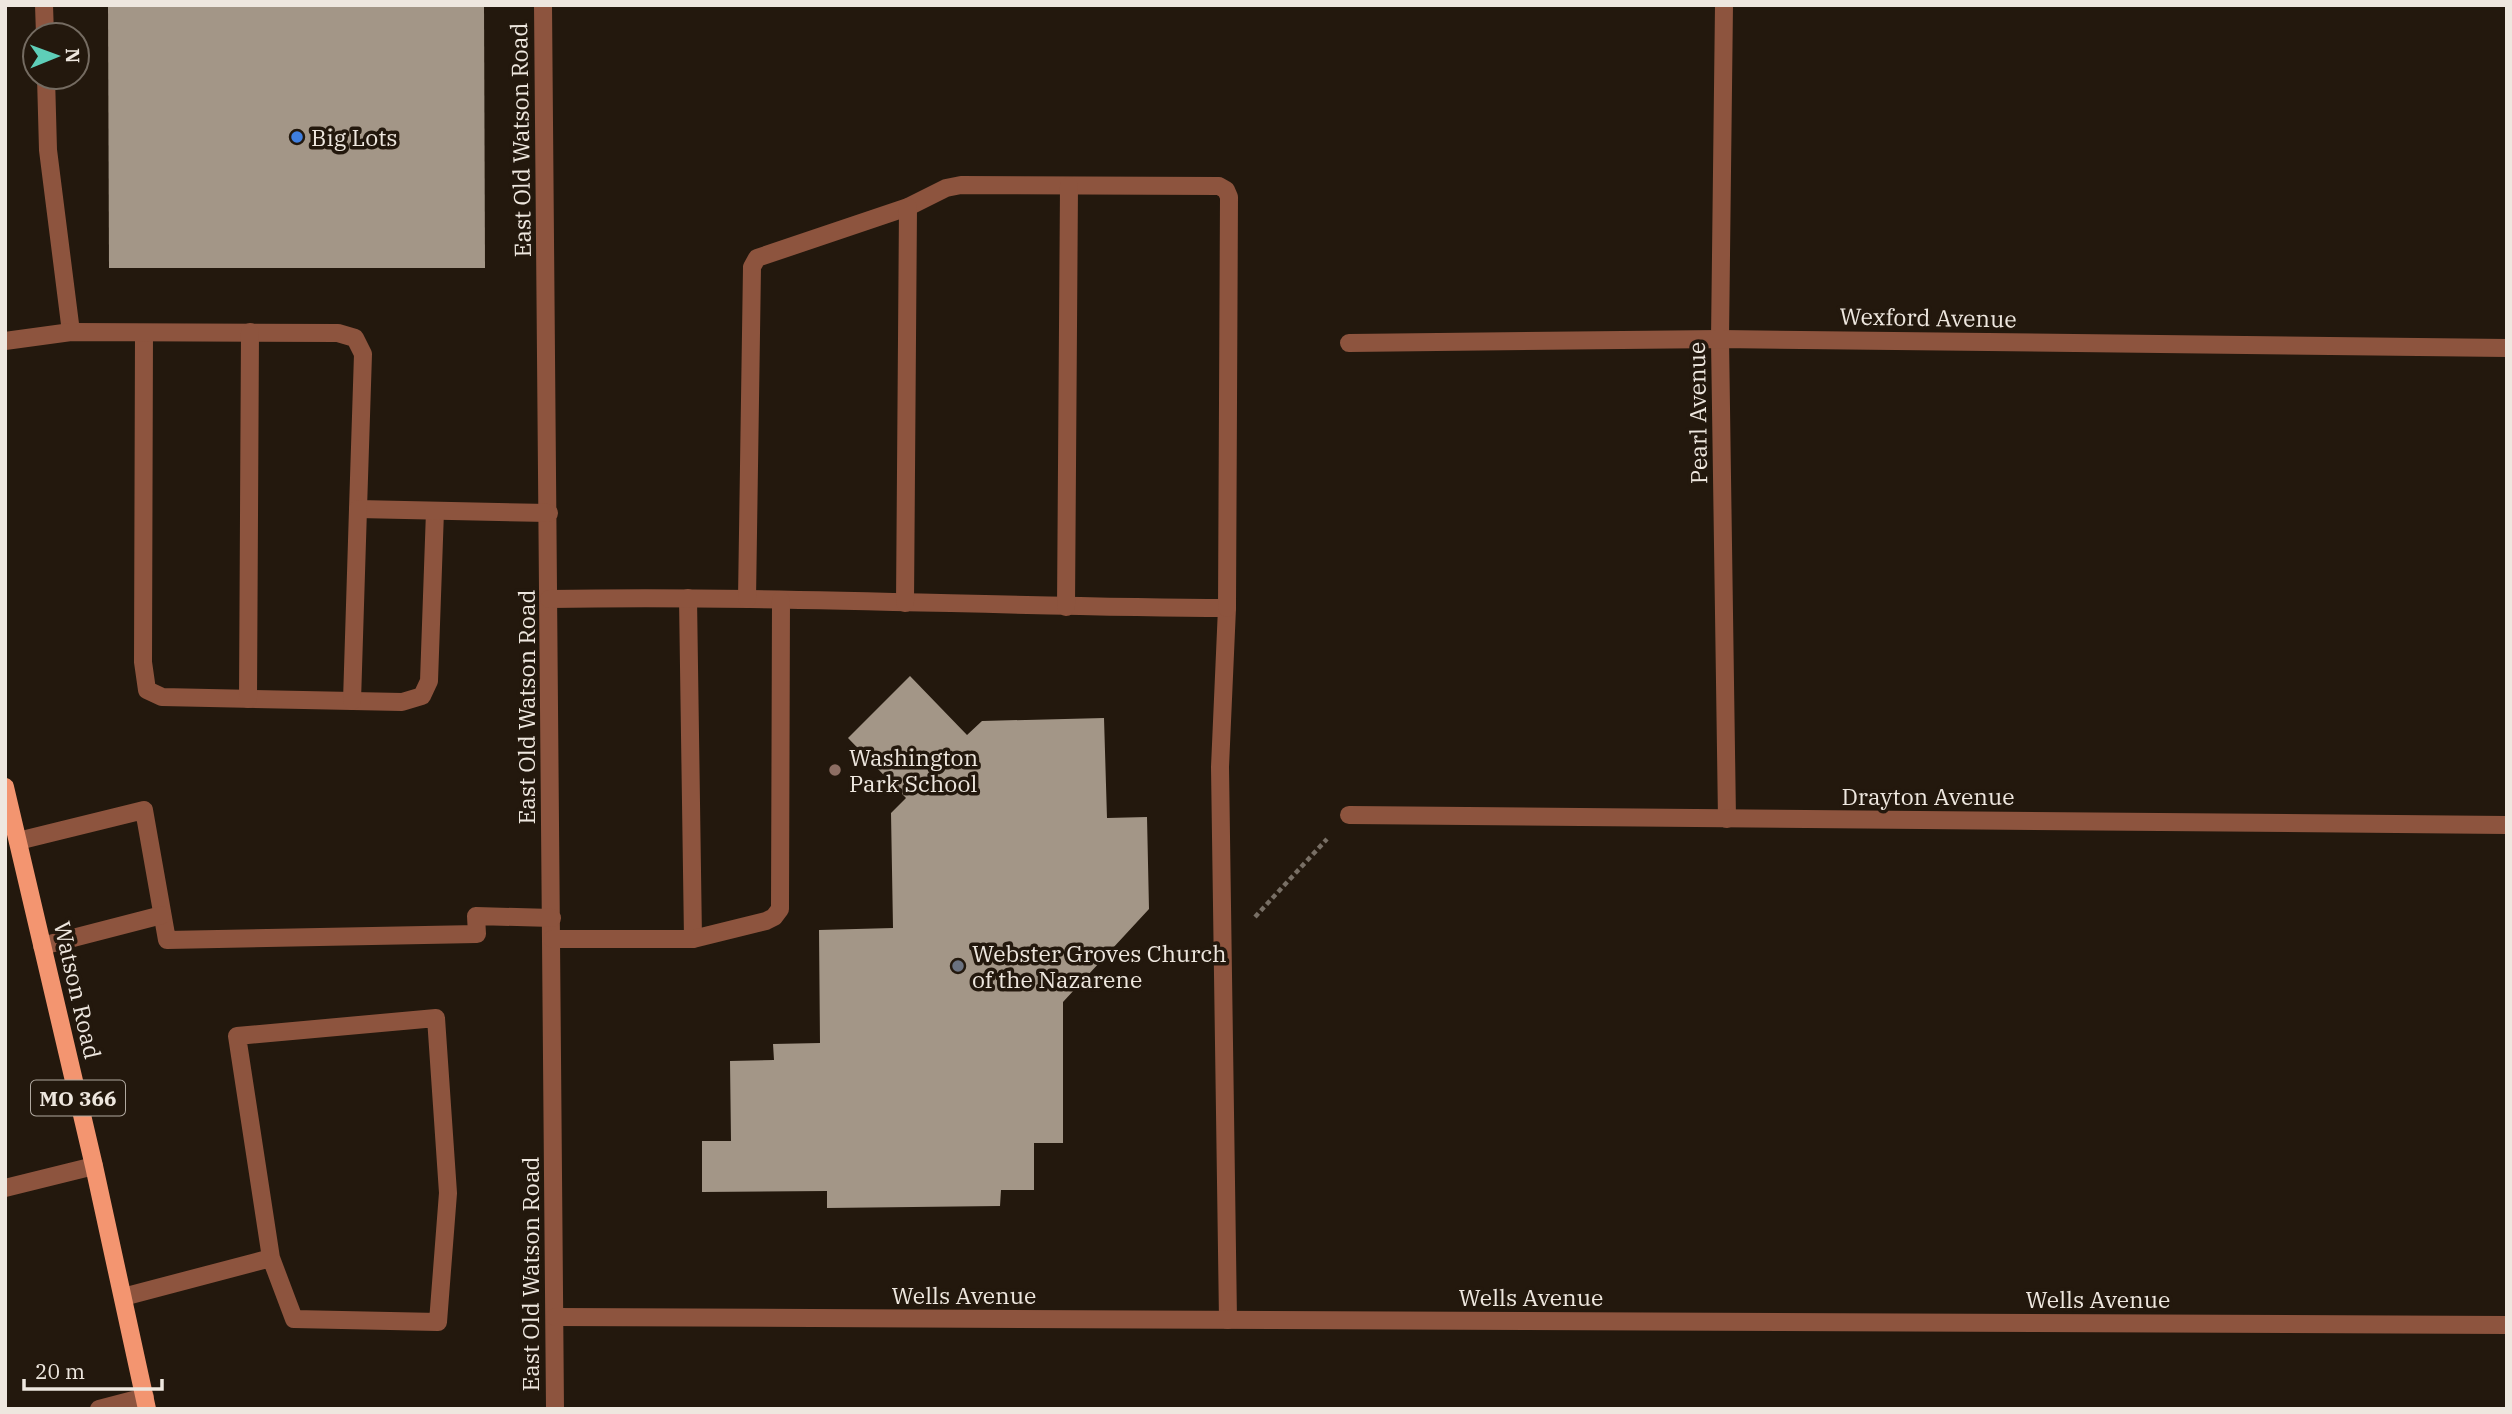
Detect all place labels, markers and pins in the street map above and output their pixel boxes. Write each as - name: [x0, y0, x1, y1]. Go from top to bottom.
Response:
- place label: Big Lots: [311, 122, 397, 152]
- marker: Big Lots: [289, 129, 305, 145]
- place label: Washington Park School: [849, 742, 978, 798]
- marker: Washington Park School: [827, 762, 843, 778]
- place label: Webster Groves Church of the Nazarene: [972, 938, 1227, 994]
- marker: Webster Groves Church of the Nazarene: [950, 958, 966, 974]

